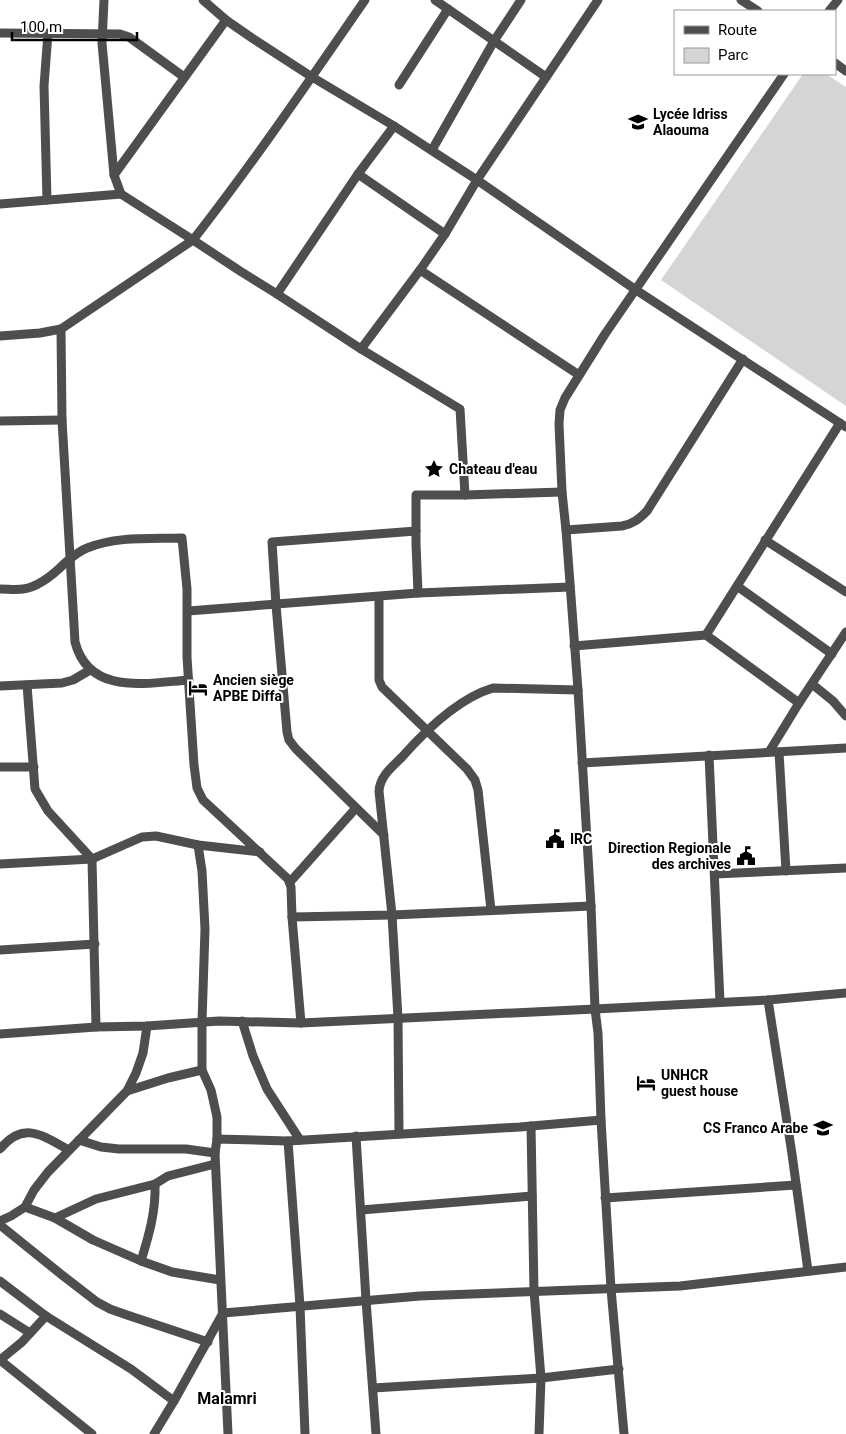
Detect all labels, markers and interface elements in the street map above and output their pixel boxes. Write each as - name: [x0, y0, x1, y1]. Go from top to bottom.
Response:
- scale bar: [12, 10, 138, 42]
- legend: [674, 10, 836, 75]
- text: 100 m: [20, 18, 62, 36]
- text: Route: [718, 21, 757, 39]
- text: Parc: [718, 46, 748, 64]
- place label: Lycée Idriss Alaouma: [653, 106, 728, 138]
- school or university icon: Lycée Idriss Alaouma: [627, 111, 649, 133]
- place icon: Chateau d'eau: [423, 458, 445, 480]
- place label: Chateau d'eau: [449, 461, 537, 477]
- place label: Ancien siège APBE Diffa: [213, 672, 294, 704]
- hotel icon: Ancien siège APBE Diffa: [187, 677, 209, 699]
- public building icon: IRC: [544, 828, 566, 850]
- place label: IRC: [570, 831, 592, 847]
- place label: Direction Regionale des archives: [608, 840, 731, 872]
- public building icon: Direction Regionale des archives: [735, 845, 757, 867]
- place label: UNHCR guest house: [661, 1067, 739, 1099]
- hotel icon: UNHCR guest house: [635, 1072, 657, 1094]
- school or university icon: CS Franco Arabe: [812, 1117, 834, 1139]
- place label: CS Franco Arabe: [703, 1120, 808, 1136]
- district label: Malamri: [197, 1389, 257, 1408]

